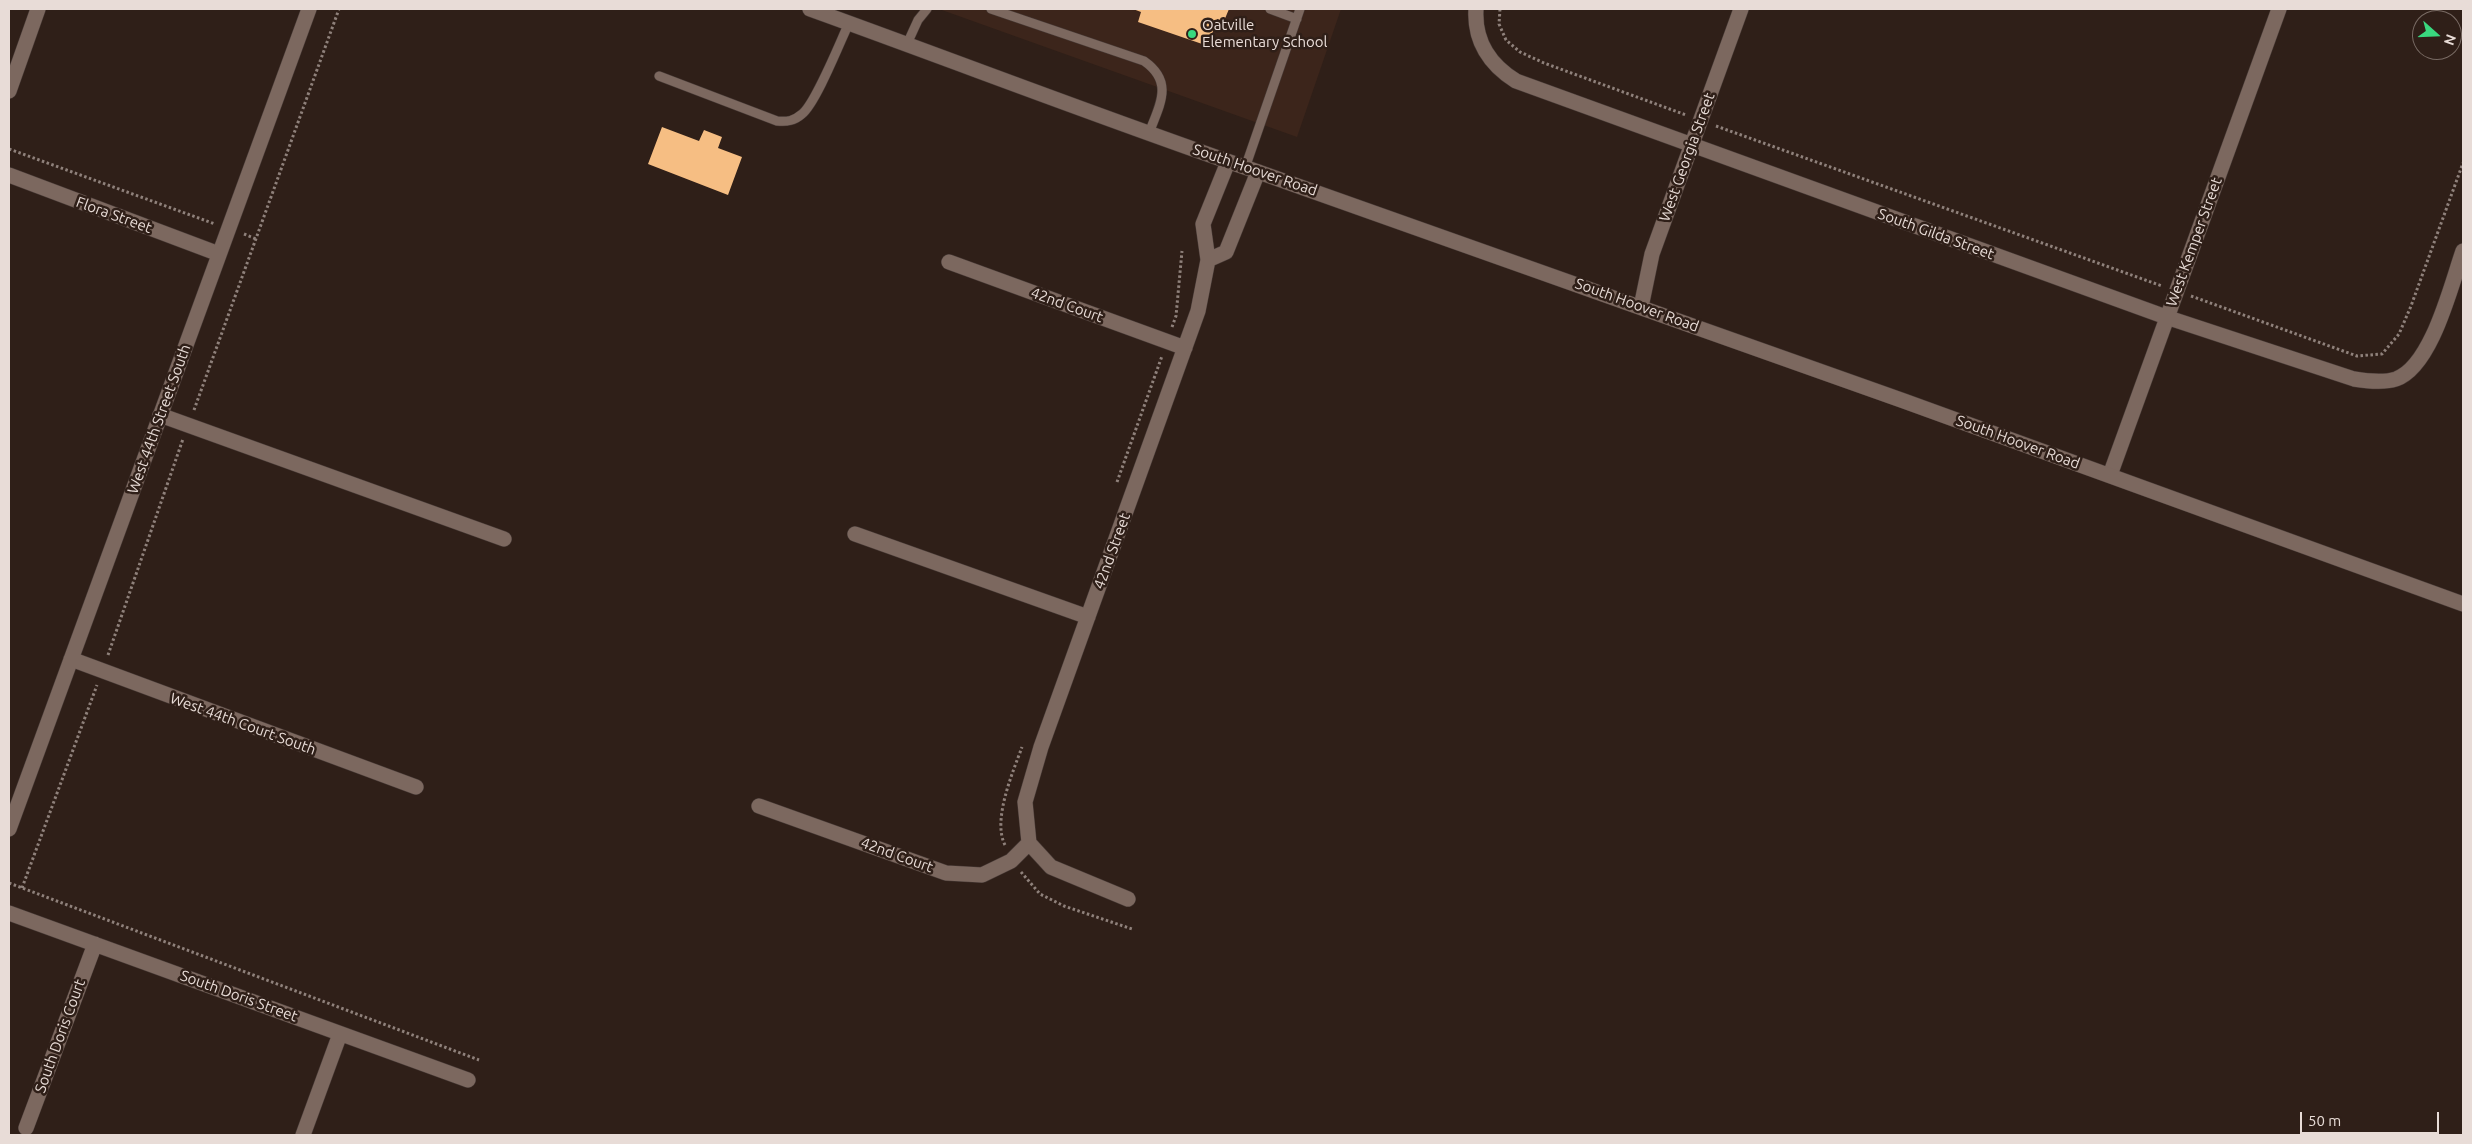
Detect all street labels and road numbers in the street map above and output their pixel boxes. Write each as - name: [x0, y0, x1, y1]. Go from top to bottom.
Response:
- street label: West Georgia Street: [1655, 90, 1719, 224]
- street label: South Hoover Road: [1190, 140, 1320, 200]
- street label: West Kemper Street: [2162, 175, 2226, 309]
- street label: Flora Street: [74, 193, 154, 237]
- street label: South Gilda Street: [1875, 205, 1997, 263]
- street label: South Hoover Road: [1573, 274, 1701, 336]
- street label: 42nd Court: [1028, 284, 1106, 326]
- street label: West 44th Street South: [124, 342, 194, 496]
- street label: South Hoover Road: [1954, 411, 2082, 473]
- street label: 42nd Street: [1090, 511, 1134, 591]
- street label: West 44th Court South: [168, 689, 318, 759]
- street label: 42nd Court: [858, 834, 936, 876]
- street label: South Doris Street: [178, 966, 300, 1026]
- street label: South Doris Court: [31, 977, 89, 1095]

